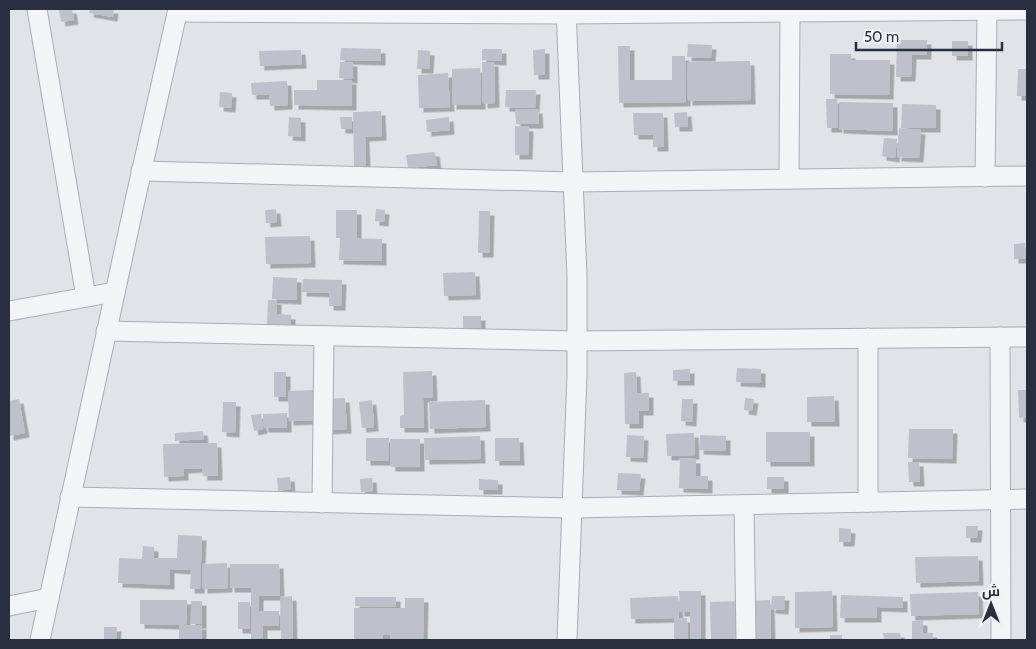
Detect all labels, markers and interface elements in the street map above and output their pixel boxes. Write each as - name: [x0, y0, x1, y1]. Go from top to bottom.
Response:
- scale bar: [856, 20, 1002, 52]
- text: 50 m: [864, 28, 899, 46]
- north arrow: [966, 579, 1016, 629]
- text: ش: [982, 582, 1000, 600]

